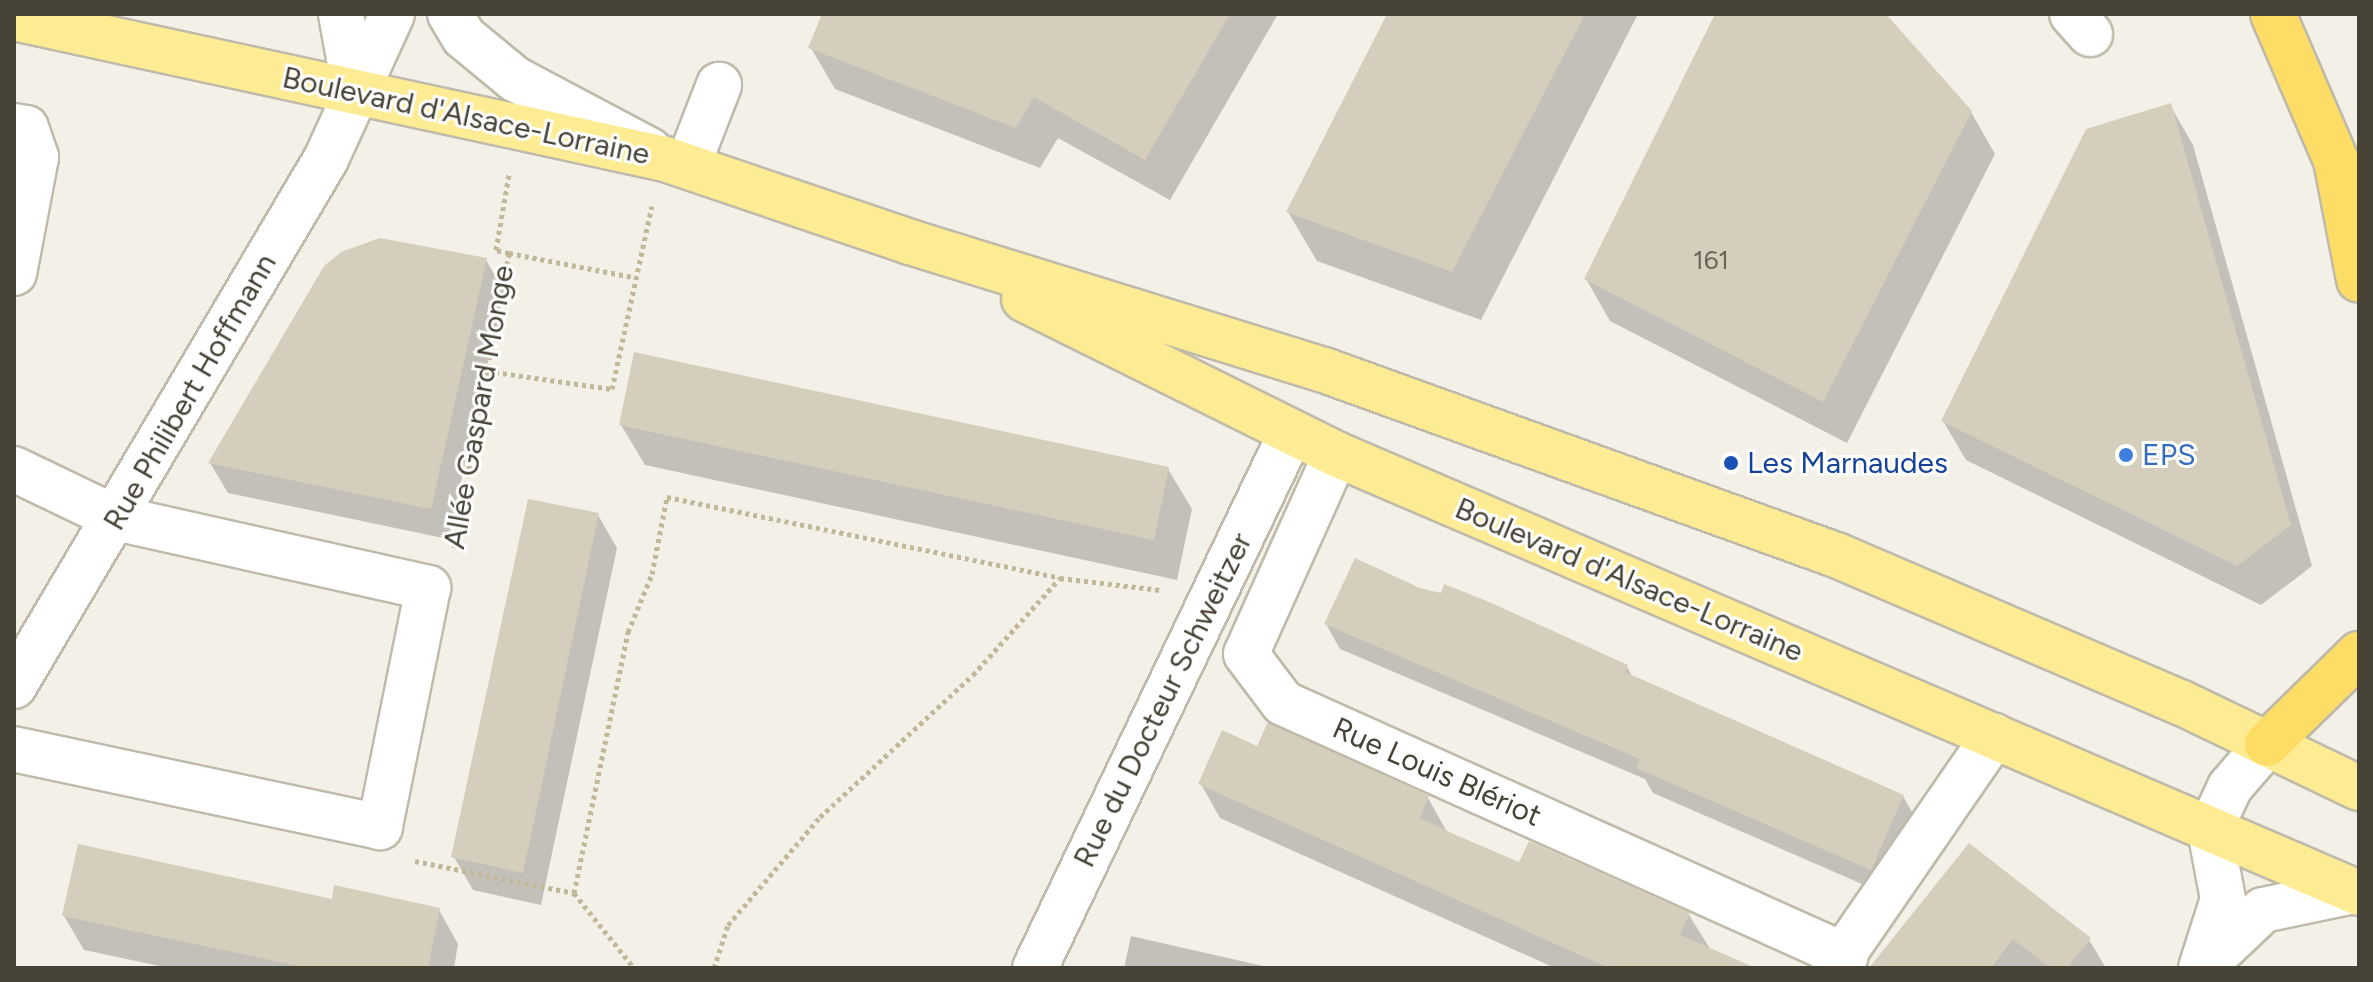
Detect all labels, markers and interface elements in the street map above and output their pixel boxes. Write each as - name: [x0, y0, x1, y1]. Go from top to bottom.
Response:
- street label: Boulevard d'Alsace-Lorraine: [279, 59, 653, 173]
- house number: 161: [1693, 245, 1729, 277]
- street label: Rue Philibert Hoffmann: [96, 247, 284, 537]
- street label: Allée Gaspard Monge: [436, 262, 522, 552]
- place label: EPS: [2142, 437, 2196, 473]
- place label: Les Marnaudes: [1747, 445, 1948, 481]
- marker: EPS: [2117, 446, 2135, 464]
- marker: Les Marnaudes: [1722, 454, 1740, 472]
- street label: Boulevard d'Alsace-Lorraine: [1450, 490, 1808, 670]
- street label: Rue du Docteur Schweitzer: [1066, 527, 1260, 873]
- street label: Rue Louis Blériot: [1327, 710, 1547, 834]

